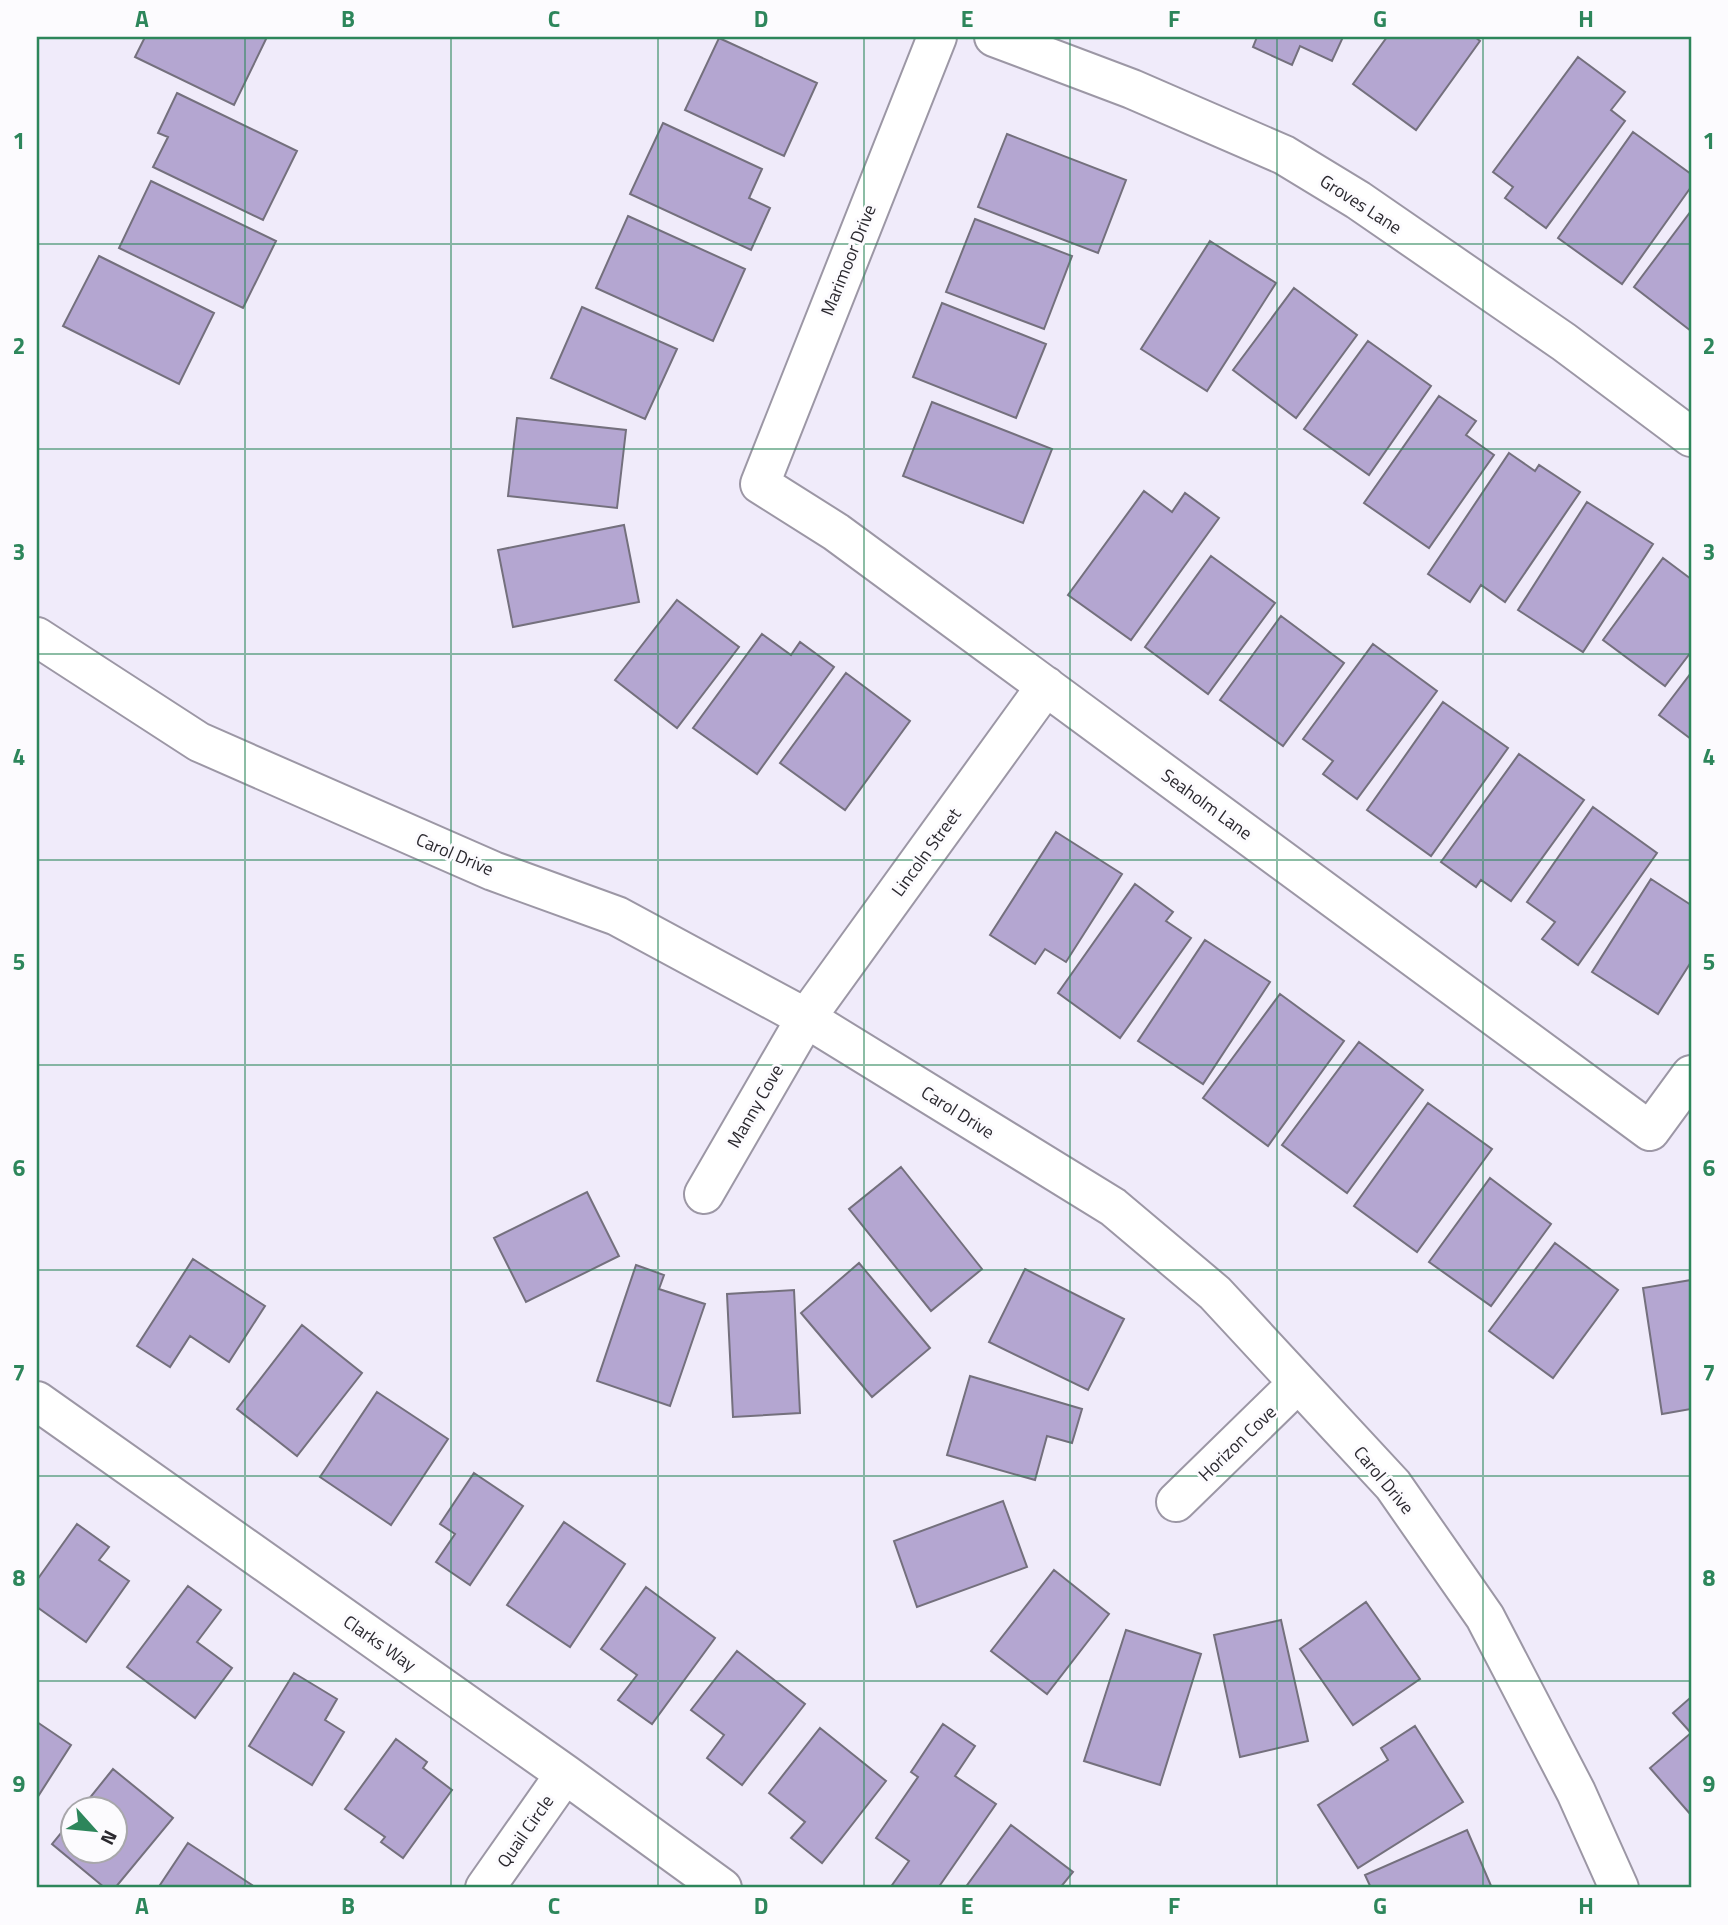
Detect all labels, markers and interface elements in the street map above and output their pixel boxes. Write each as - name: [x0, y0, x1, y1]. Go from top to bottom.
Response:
- text: A: [135, 1, 149, 36]
- text: B: [341, 1, 355, 36]
- text: C: [548, 1, 560, 36]
- text: D: [754, 1, 768, 36]
- text: E: [961, 1, 973, 36]
- text: F: [1168, 1, 1180, 36]
- text: G: [1373, 1, 1387, 36]
- text: H: [1578, 1, 1594, 36]
- text: 1: [13, 123, 25, 158]
- text: 1: [1703, 123, 1715, 158]
- street label: Groves Lane: [1315, 167, 1407, 241]
- street label: Marimoor Drive: [813, 200, 883, 320]
- text: 2: [13, 328, 25, 363]
- text: 2: [1703, 328, 1715, 363]
- text: 3: [13, 534, 25, 569]
- text: 3: [1703, 534, 1715, 569]
- text: 4: [13, 739, 25, 774]
- text: 4: [1703, 739, 1715, 774]
- street label: Seaholm Lane: [1156, 762, 1258, 846]
- street label: Lincoln Street: [885, 802, 968, 902]
- street label: Carol Drive: [412, 826, 498, 882]
- text: 5: [13, 944, 25, 979]
- text: 5: [1703, 944, 1715, 979]
- street label: Manny Cove: [720, 1059, 790, 1153]
- street label: Carol Drive: [916, 1079, 1000, 1145]
- text: 6: [13, 1150, 26, 1185]
- text: 6: [1703, 1150, 1716, 1185]
- text: 7: [13, 1355, 25, 1390]
- text: 7: [1703, 1355, 1715, 1390]
- street label: Horizon Cove: [1192, 1399, 1282, 1487]
- street label: Carol Drive: [1347, 1440, 1421, 1520]
- text: 8: [13, 1560, 26, 1595]
- text: 8: [1703, 1560, 1716, 1595]
- street label: Clarks Way: [338, 1608, 422, 1678]
- text: 9: [13, 1766, 26, 1801]
- text: 9: [1703, 1766, 1716, 1801]
- street label: Quail Circle: [490, 1789, 560, 1873]
- north arrow: [60, 1796, 130, 1866]
- text: N: [94, 1825, 126, 1850]
- text: A: [135, 1888, 149, 1923]
- text: B: [341, 1888, 355, 1923]
- text: C: [548, 1888, 560, 1923]
- text: D: [754, 1888, 768, 1923]
- text: E: [961, 1888, 973, 1923]
- text: F: [1168, 1888, 1180, 1923]
- text: G: [1373, 1888, 1387, 1923]
- text: H: [1578, 1888, 1594, 1923]

